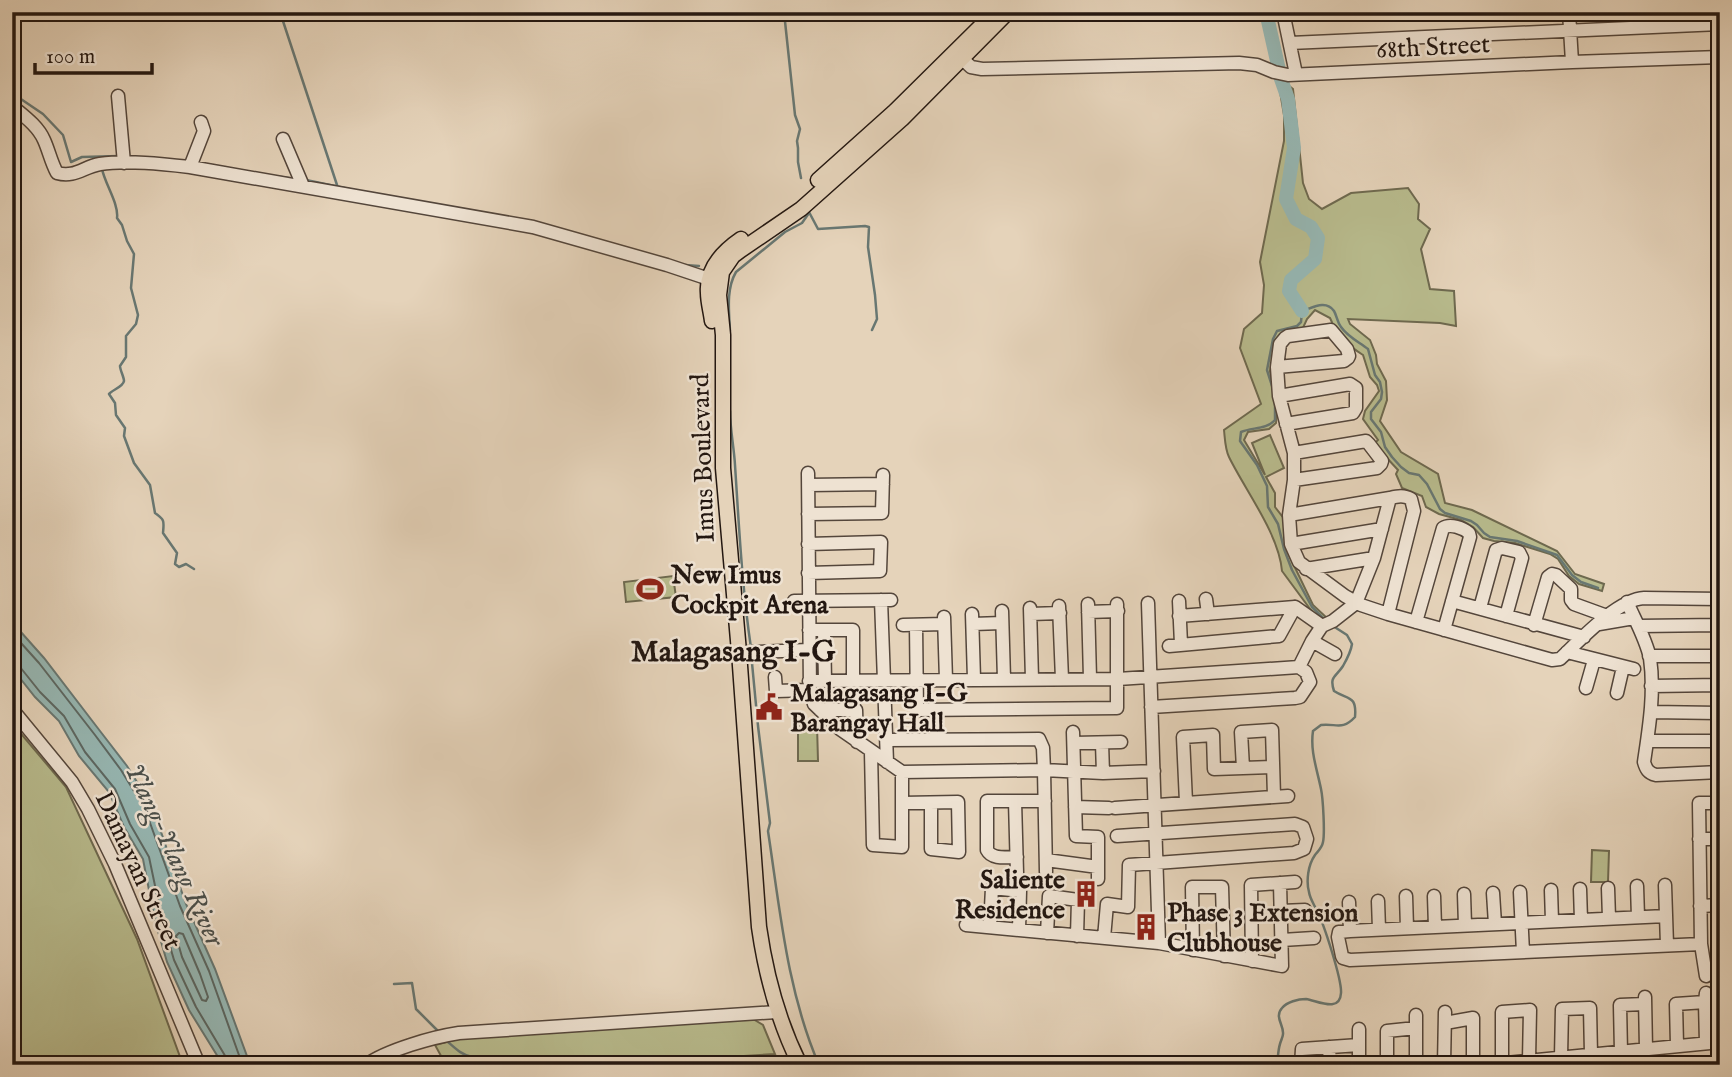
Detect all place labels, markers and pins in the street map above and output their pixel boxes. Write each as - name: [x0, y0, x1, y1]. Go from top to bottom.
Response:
- place label: New Imus Cockpit Arena: [670, 559, 829, 622]
- sports icon: New Imus Cockpit Arena: [635, 574, 665, 604]
- place label: Malagasang I-G Barangay Hall: [790, 677, 968, 740]
- public building icon: Malagasang I-G Barangay Hall: [754, 692, 784, 722]
- place label: Saliente Residence: [955, 864, 1065, 927]
- building icon: Saliente Residence: [1071, 879, 1101, 909]
- place label: Phase 3 Extension Clubhouse: [1167, 897, 1359, 960]
- building icon: Phase 3 Extension Clubhouse: [1131, 912, 1161, 942]

